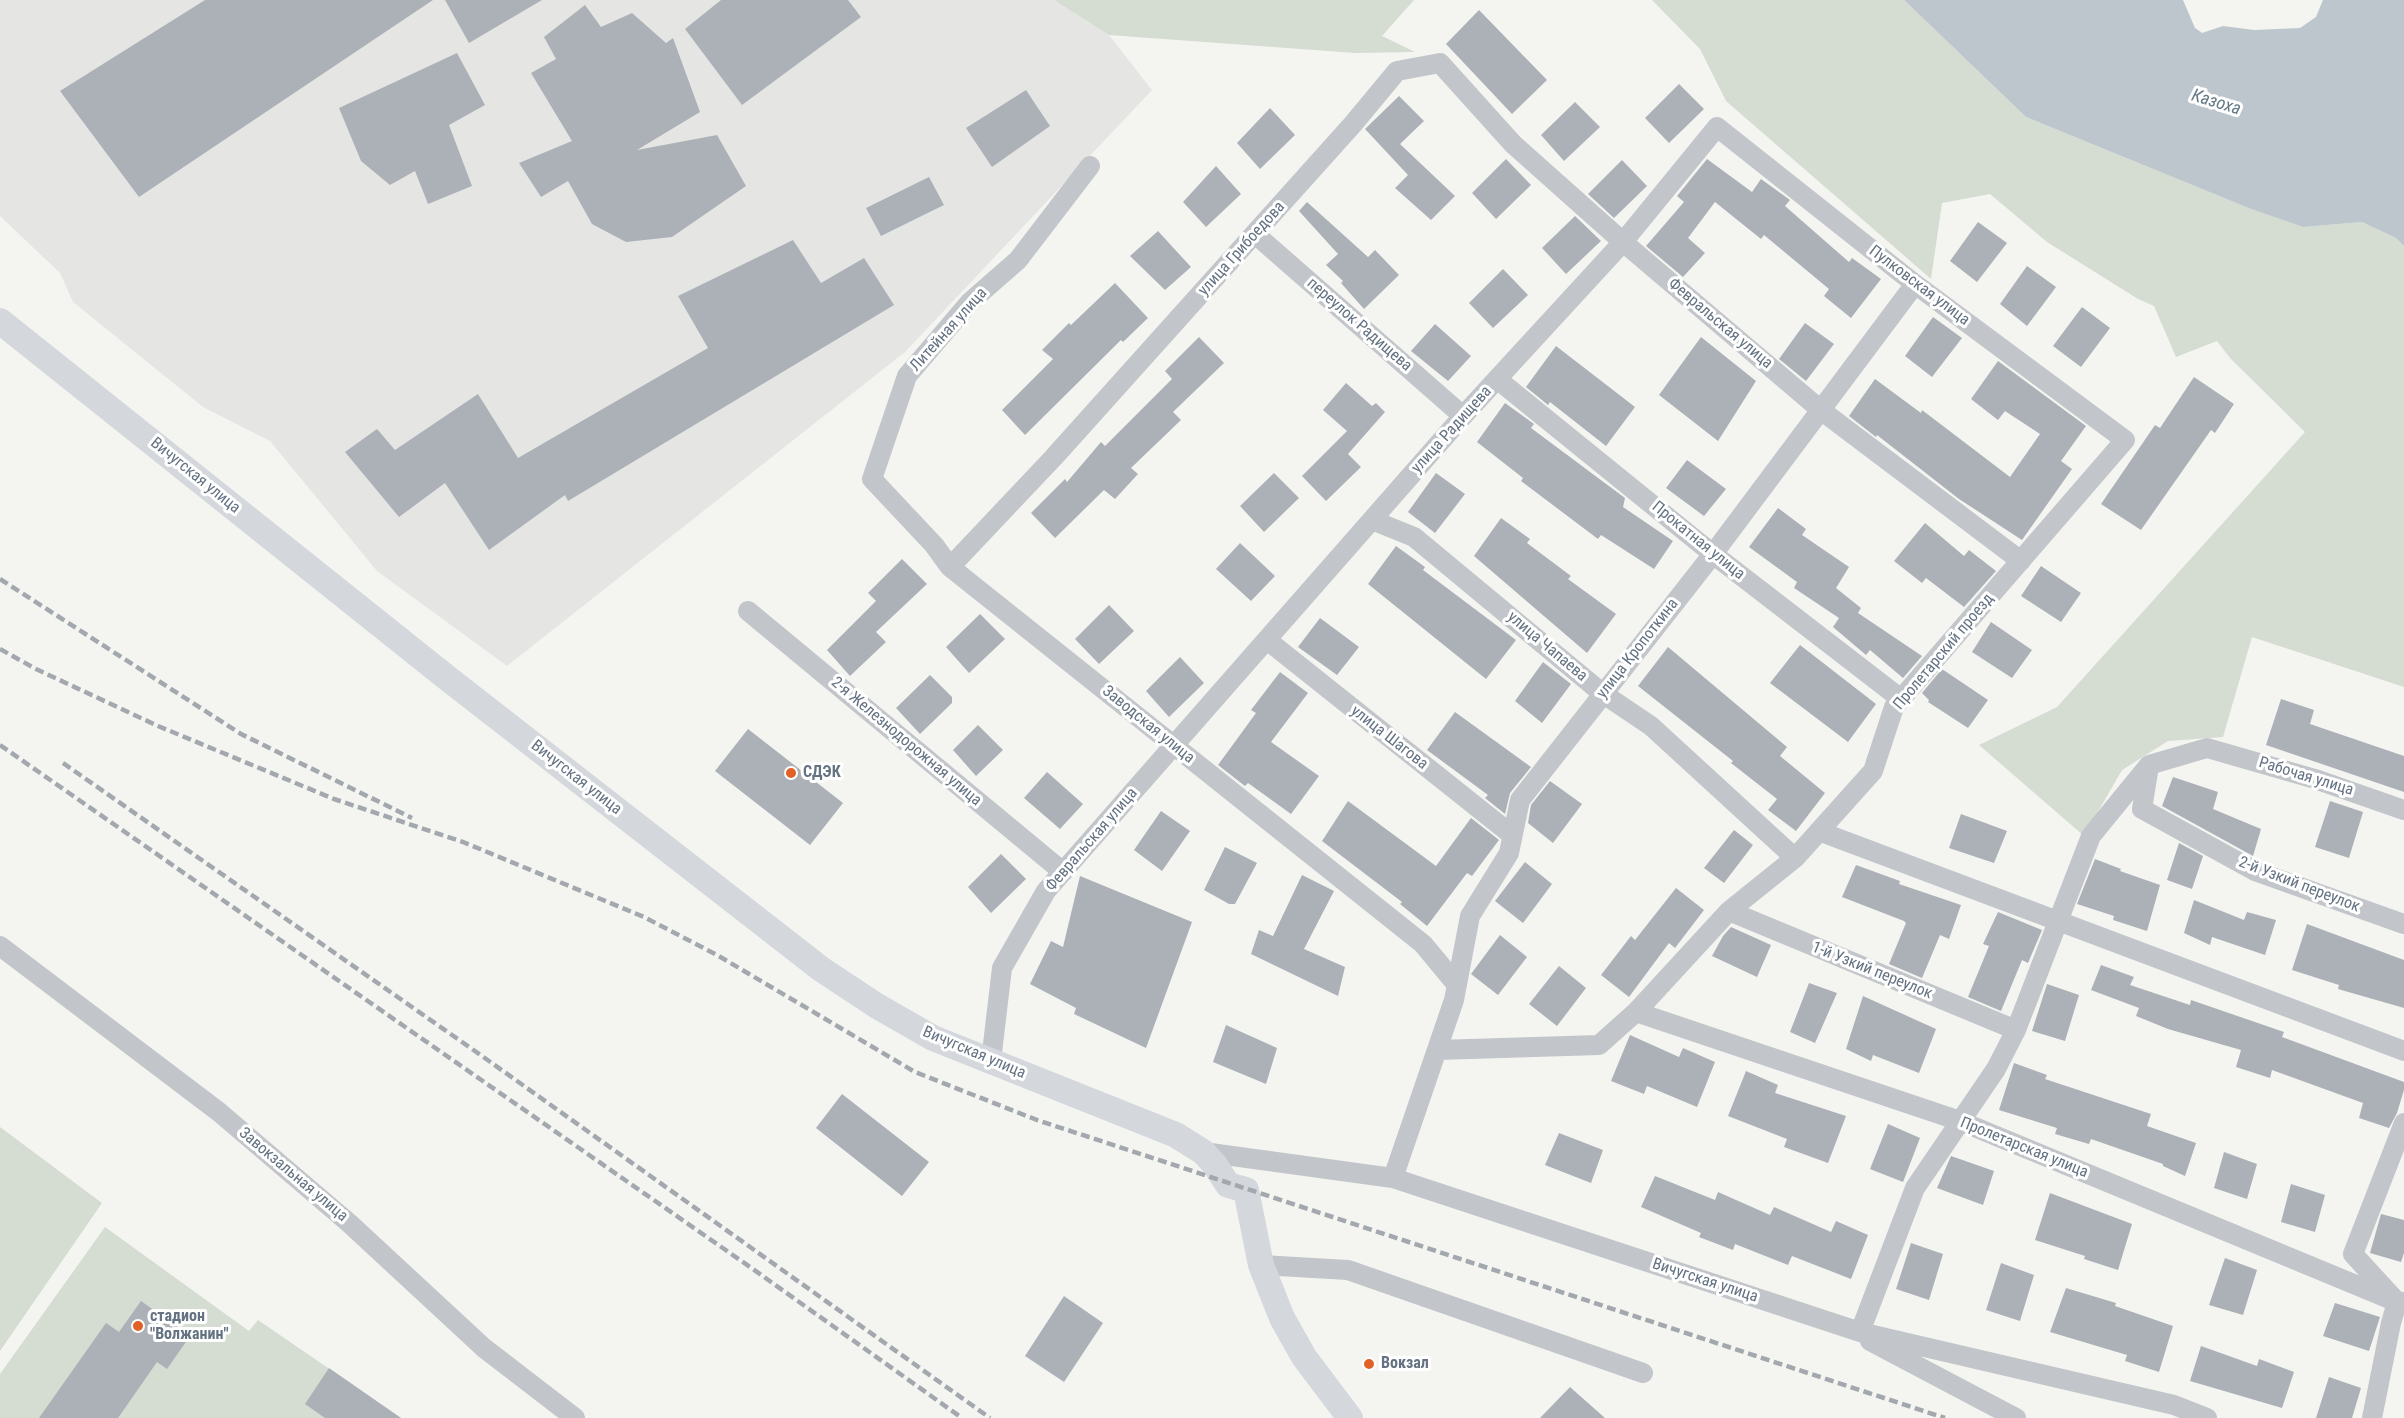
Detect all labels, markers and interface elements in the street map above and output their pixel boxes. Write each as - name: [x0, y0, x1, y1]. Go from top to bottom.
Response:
- water label: Казоха: [2189, 85, 2243, 121]
- street label: улица Грибоедова: [1195, 198, 1289, 300]
- street label: Пулковская улица: [1865, 242, 1973, 330]
- street label: переулок Радищева: [1303, 274, 1415, 376]
- street label: Февральская улица: [1664, 275, 1776, 373]
- street label: Литейная улица: [906, 284, 992, 376]
- street label: улица Радищева: [1408, 383, 1496, 477]
- street label: Вичугская улица: [146, 434, 244, 518]
- street label: Прокатная улица: [1648, 498, 1748, 584]
- street label: Пролетарский проезд: [1890, 590, 1998, 714]
- street label: улица Кропоткина: [1593, 595, 1683, 703]
- street label: улица Чапаева: [1503, 608, 1591, 686]
- street label: 2-я Железнодорожная улица: [827, 673, 985, 811]
- street label: Заводская улица: [1098, 682, 1198, 768]
- street label: улица Шагова: [1347, 702, 1431, 774]
- street label: Вичугская улица: [527, 737, 625, 819]
- street label: Рабочая улица: [2256, 754, 2356, 800]
- place label: СДЭК: [803, 763, 841, 783]
- marker: СДЭК: [784, 766, 798, 780]
- street label: Февральская улица: [1042, 784, 1142, 896]
- street label: 2-й Узкий переулок: [2236, 853, 2362, 917]
- street label: 1-й Узкий переулок: [1809, 938, 1935, 1004]
- street label: Вичугская улица: [920, 1023, 1028, 1083]
- street label: Пролетарская улица: [1957, 1114, 2091, 1182]
- street label: Завокзальная улица: [235, 1124, 351, 1226]
- street label: Вичугская улица: [1650, 1255, 1760, 1307]
- place label: стадион "Волжанин": [150, 1307, 229, 1345]
- marker: стадион "Волжанин": [131, 1319, 145, 1333]
- place label: Вокзал: [1381, 1354, 1429, 1374]
- marker: Вокзал: [1362, 1357, 1376, 1371]

